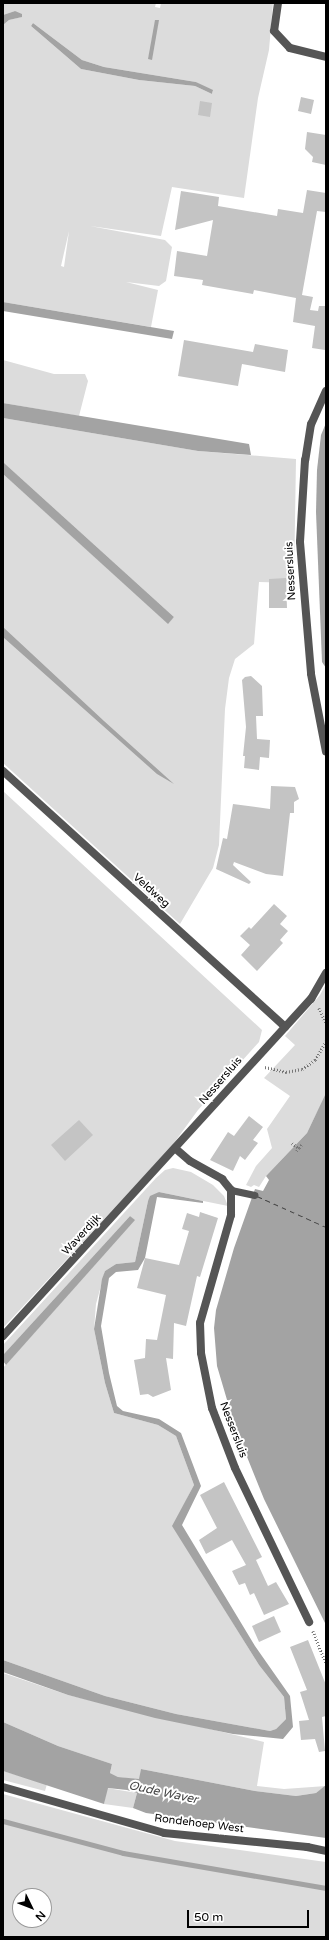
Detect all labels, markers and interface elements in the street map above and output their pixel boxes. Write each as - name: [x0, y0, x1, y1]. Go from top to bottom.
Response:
- street label: Nessersluis: [283, 541, 299, 601]
- street label: Veldweg: [130, 871, 172, 911]
- street label: Nessersluis: [197, 1055, 245, 1107]
- street label: Waverdijk: [60, 1212, 104, 1258]
- street label: Nessersluis: [216, 1400, 250, 1460]
- water label: Oude Waver: [127, 1779, 199, 1807]
- street label: Rondehoep West: [153, 1812, 245, 1836]
- north arrow: [12, 1888, 52, 1928]
- scale bar: [189, 1902, 311, 1928]
- text: N: [33, 1908, 48, 1924]
- text: 50 m: [194, 1910, 223, 1924]

